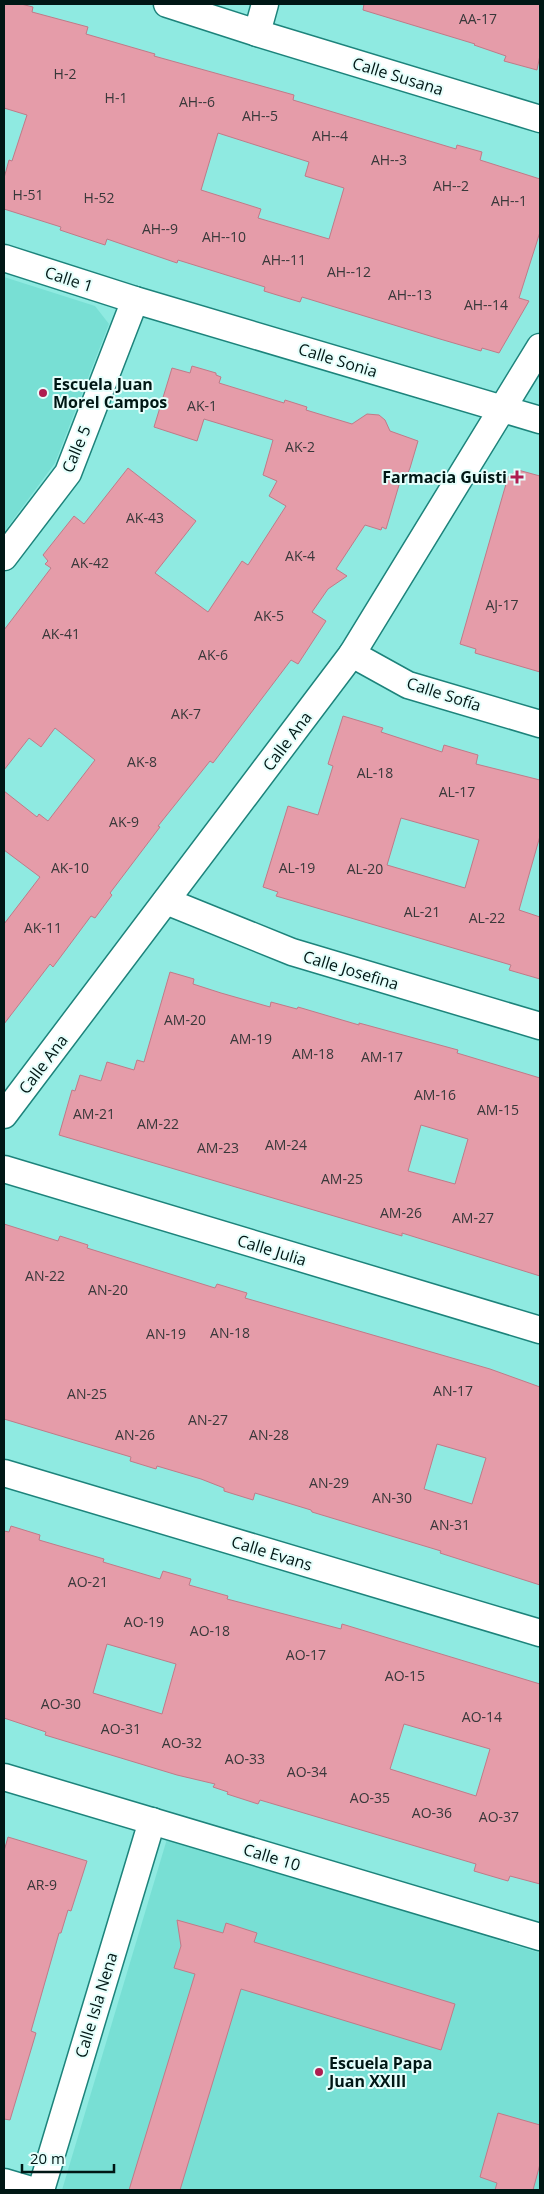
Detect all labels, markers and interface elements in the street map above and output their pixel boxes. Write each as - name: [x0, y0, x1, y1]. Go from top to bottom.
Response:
- house number: AA-17: [459, 9, 497, 28]
- street label: Calle Susana: [350, 52, 446, 100]
- house number: H-2: [54, 64, 76, 83]
- house number: H-1: [105, 88, 127, 107]
- house number: AH--6: [179, 92, 215, 111]
- house number: AH--5: [242, 106, 278, 125]
- house number: AH--4: [312, 126, 348, 145]
- house number: AH--3: [371, 150, 407, 169]
- house number: AH--2: [433, 176, 469, 195]
- house number: H-51: [13, 185, 43, 204]
- house number: H-52: [84, 188, 114, 207]
- house number: AH--1: [491, 191, 527, 210]
- house number: AH--9: [142, 219, 178, 238]
- house number: AH--10: [202, 227, 246, 246]
- house number: AH--11: [262, 250, 306, 269]
- street label: Calle 1: [42, 261, 96, 297]
- house number: AH--12: [327, 262, 371, 281]
- house number: AH--13: [388, 285, 432, 304]
- house number: AH--14: [464, 295, 508, 314]
- street label: Calle Sonia: [296, 338, 380, 382]
- place label: Escuela Juan Morel Campos: [53, 373, 167, 413]
- marker: Escuela Juan Morel Campos: [37, 387, 49, 399]
- house number: AK-1: [187, 396, 217, 415]
- street label: Calle 5: [56, 422, 96, 476]
- house number: AK-2: [285, 437, 315, 456]
- place label: Farmacia Guisti: [382, 466, 507, 488]
- marker: Farmacia Guisti: [511, 471, 523, 483]
- house number: AK-43: [126, 508, 164, 527]
- house number: AK-4: [285, 546, 315, 565]
- house number: AK-42: [71, 553, 109, 572]
- house number: AJ-17: [485, 595, 519, 614]
- house number: AK-5: [254, 606, 284, 625]
- house number: AK-41: [42, 624, 80, 643]
- house number: AK-6: [198, 645, 228, 664]
- street label: Calle Sofía: [404, 672, 484, 716]
- house number: AK-7: [171, 704, 201, 723]
- street label: Calle Ana: [257, 707, 317, 775]
- house number: AK-8: [127, 752, 157, 771]
- house number: AL-18: [357, 763, 393, 782]
- house number: AL-17: [439, 782, 475, 801]
- house number: AK-9: [109, 812, 139, 831]
- house number: AK-10: [51, 858, 89, 877]
- house number: AL-19: [279, 858, 315, 877]
- house number: AL-20: [347, 859, 383, 878]
- house number: AL-21: [404, 902, 440, 921]
- house number: AL-22: [469, 908, 505, 927]
- house number: AK-11: [24, 918, 62, 937]
- street label: Calle Josefina: [301, 945, 401, 995]
- house number: AM-20: [164, 1010, 206, 1029]
- house number: AM-19: [230, 1029, 272, 1048]
- street label: Calle Ana: [13, 1030, 73, 1098]
- house number: AM-18: [292, 1044, 334, 1063]
- house number: AM-17: [361, 1047, 403, 1066]
- house number: AM-16: [414, 1085, 456, 1104]
- house number: AM-15: [477, 1100, 519, 1119]
- house number: AM-21: [73, 1104, 115, 1123]
- house number: AM-22: [137, 1114, 179, 1133]
- house number: AM-24: [265, 1135, 307, 1154]
- house number: AM-23: [197, 1138, 239, 1157]
- house number: AM-25: [321, 1169, 363, 1188]
- house number: AM-26: [380, 1203, 422, 1222]
- house number: AM-27: [452, 1208, 494, 1227]
- street label: Calle Julia: [235, 1229, 309, 1271]
- house number: AN-22: [25, 1266, 65, 1285]
- house number: AN-20: [88, 1280, 128, 1299]
- house number: AN-18: [210, 1323, 250, 1342]
- house number: AN-19: [146, 1324, 186, 1343]
- house number: AN-17: [433, 1381, 473, 1400]
- house number: AN-25: [67, 1384, 107, 1403]
- house number: AN-27: [188, 1410, 228, 1429]
- house number: AN-26: [115, 1425, 155, 1444]
- house number: AN-28: [249, 1425, 289, 1444]
- house number: AN-29: [309, 1473, 349, 1492]
- house number: AN-30: [372, 1488, 412, 1507]
- house number: AN-31: [430, 1515, 470, 1534]
- street label: Calle Evans: [229, 1530, 315, 1576]
- house number: AO-21: [68, 1572, 108, 1591]
- house number: AO-19: [124, 1612, 164, 1631]
- house number: AO-18: [190, 1621, 230, 1640]
- house number: AO-17: [286, 1645, 326, 1664]
- house number: AO-15: [385, 1666, 425, 1685]
- house number: AO-30: [41, 1694, 81, 1713]
- house number: AO-14: [462, 1707, 502, 1726]
- house number: AO-31: [101, 1719, 141, 1738]
- house number: AO-32: [162, 1733, 202, 1752]
- house number: AO-33: [225, 1749, 265, 1768]
- house number: AO-34: [287, 1762, 327, 1781]
- house number: AO-35: [350, 1788, 390, 1807]
- house number: AO-36: [412, 1803, 452, 1822]
- house number: AO-37: [479, 1807, 519, 1826]
- street label: Calle 10: [241, 1838, 303, 1876]
- house number: AR-9: [27, 1875, 57, 1894]
- street label: Calle Isla Nena: [70, 1950, 122, 2060]
- place label: Escuela Papa Juan XXIII: [327, 2052, 432, 2092]
- marker: Escuela Papa Juan XXIII: [313, 2066, 325, 2078]
- scale bar: [22, 2142, 115, 2174]
- text: 20 m: [30, 2148, 65, 2168]

